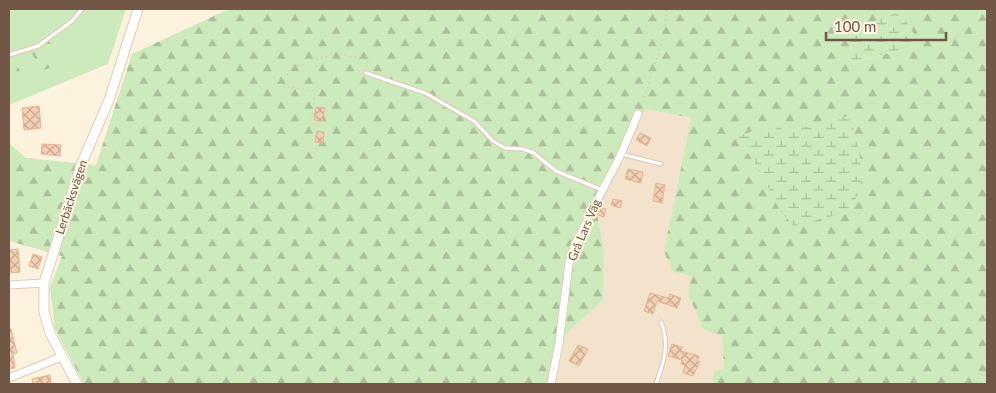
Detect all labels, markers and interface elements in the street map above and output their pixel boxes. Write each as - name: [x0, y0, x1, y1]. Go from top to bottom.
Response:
- scale bar: [826, 10, 946, 42]
- text: 100 m: [834, 17, 876, 35]
- street label: Lerbäcksvägen: [52, 158, 90, 236]
- street label: Grå Lars Väg: [564, 197, 604, 263]

